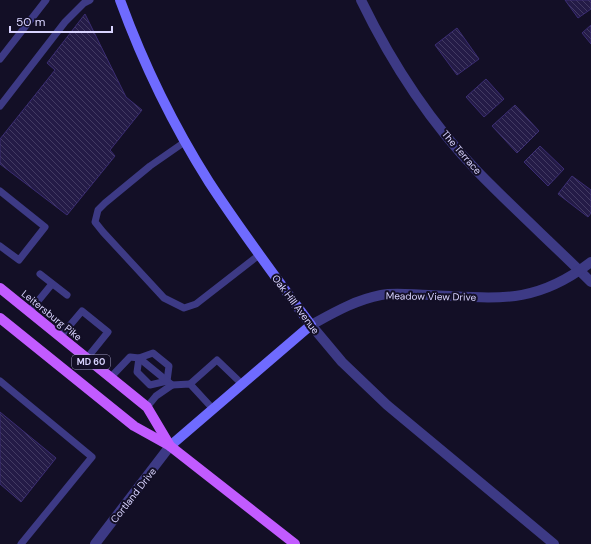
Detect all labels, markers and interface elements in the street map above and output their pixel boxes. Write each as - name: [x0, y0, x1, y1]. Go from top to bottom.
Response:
- scale bar: [10, 8, 112, 34]
- text: 50 m: [16, 14, 45, 30]
- street label: The Terrace: [439, 128, 485, 177]
- street label: Oak Hill Avenue: [269, 272, 322, 337]
- street label: Leitersburg Pike: [19, 287, 85, 344]
- street label: Meadow View Drive: [386, 289, 477, 304]
- road number: MD 60: [72, 355, 110, 369]
- street label: Cortland Drive: [108, 465, 159, 526]

